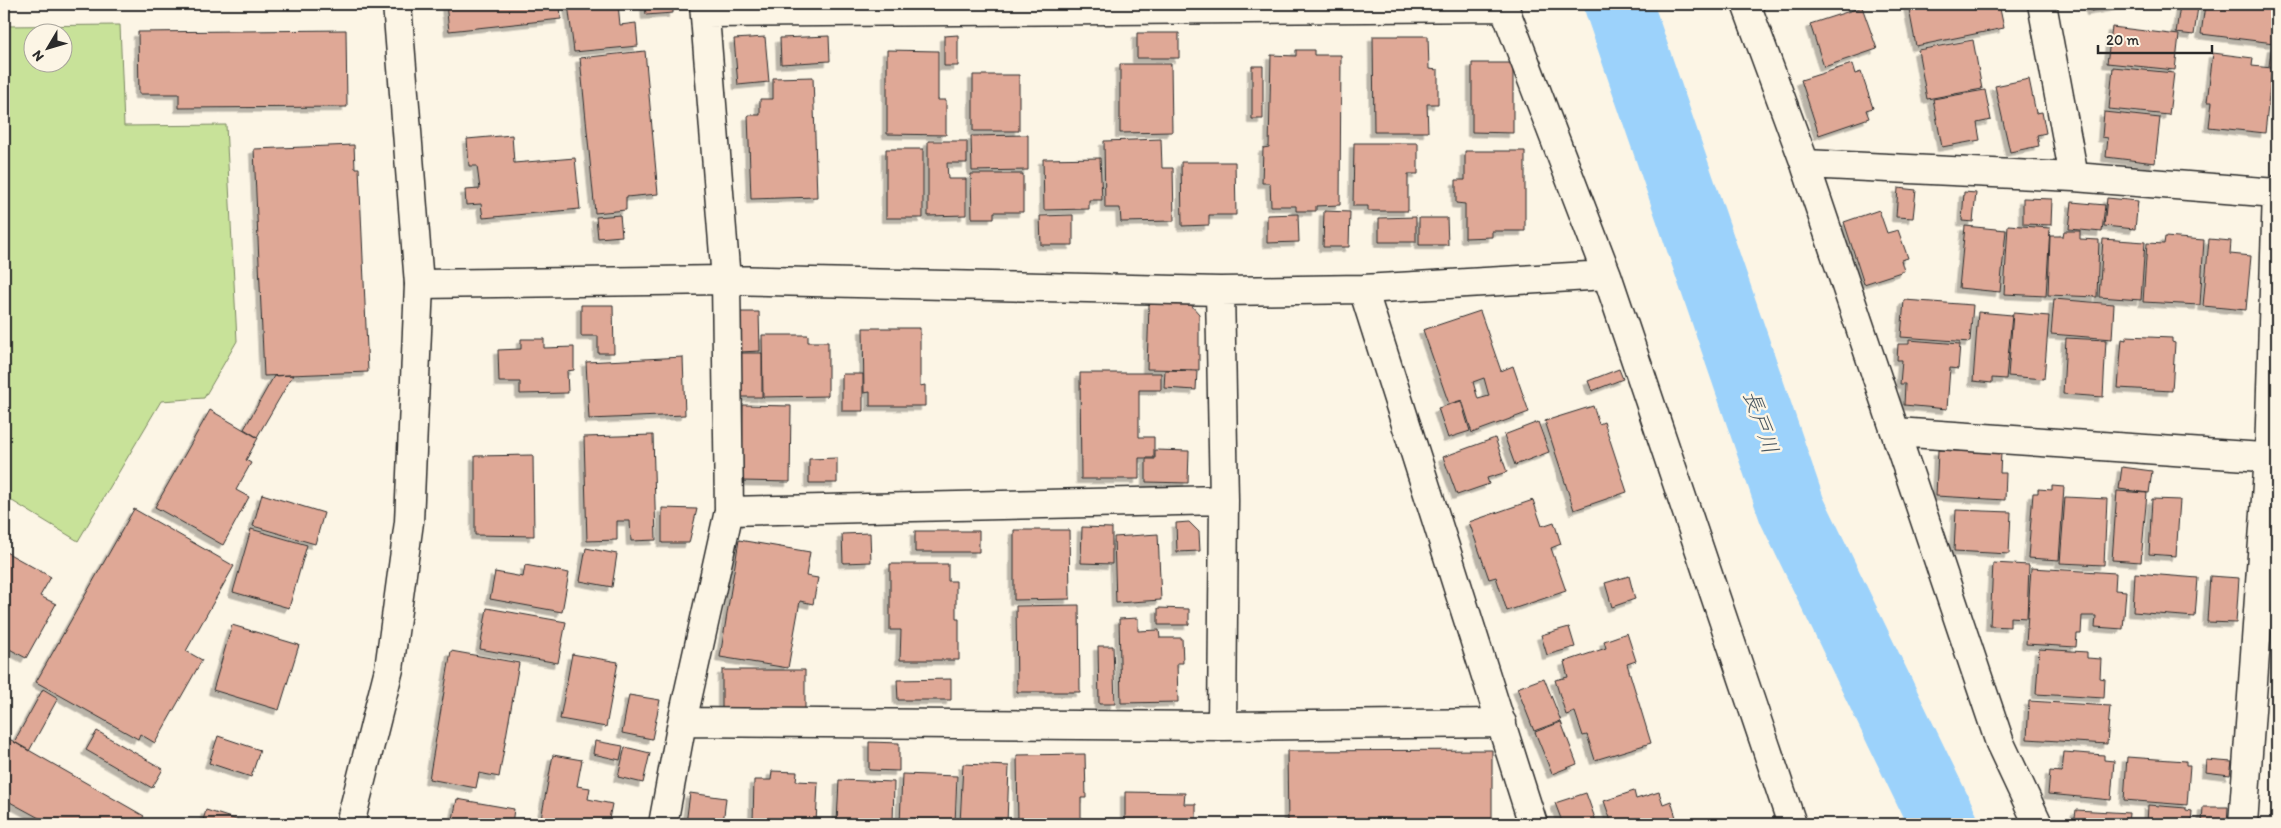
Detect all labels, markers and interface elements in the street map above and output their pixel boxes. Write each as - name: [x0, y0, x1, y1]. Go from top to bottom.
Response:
- north arrow: [22, 22, 72, 72]
- scale bar: [2098, 22, 2212, 54]
- text: 20 m: [2106, 31, 2140, 49]
- text: N: [29, 47, 48, 65]
- water label: 長戸川: [1737, 386, 1785, 458]

